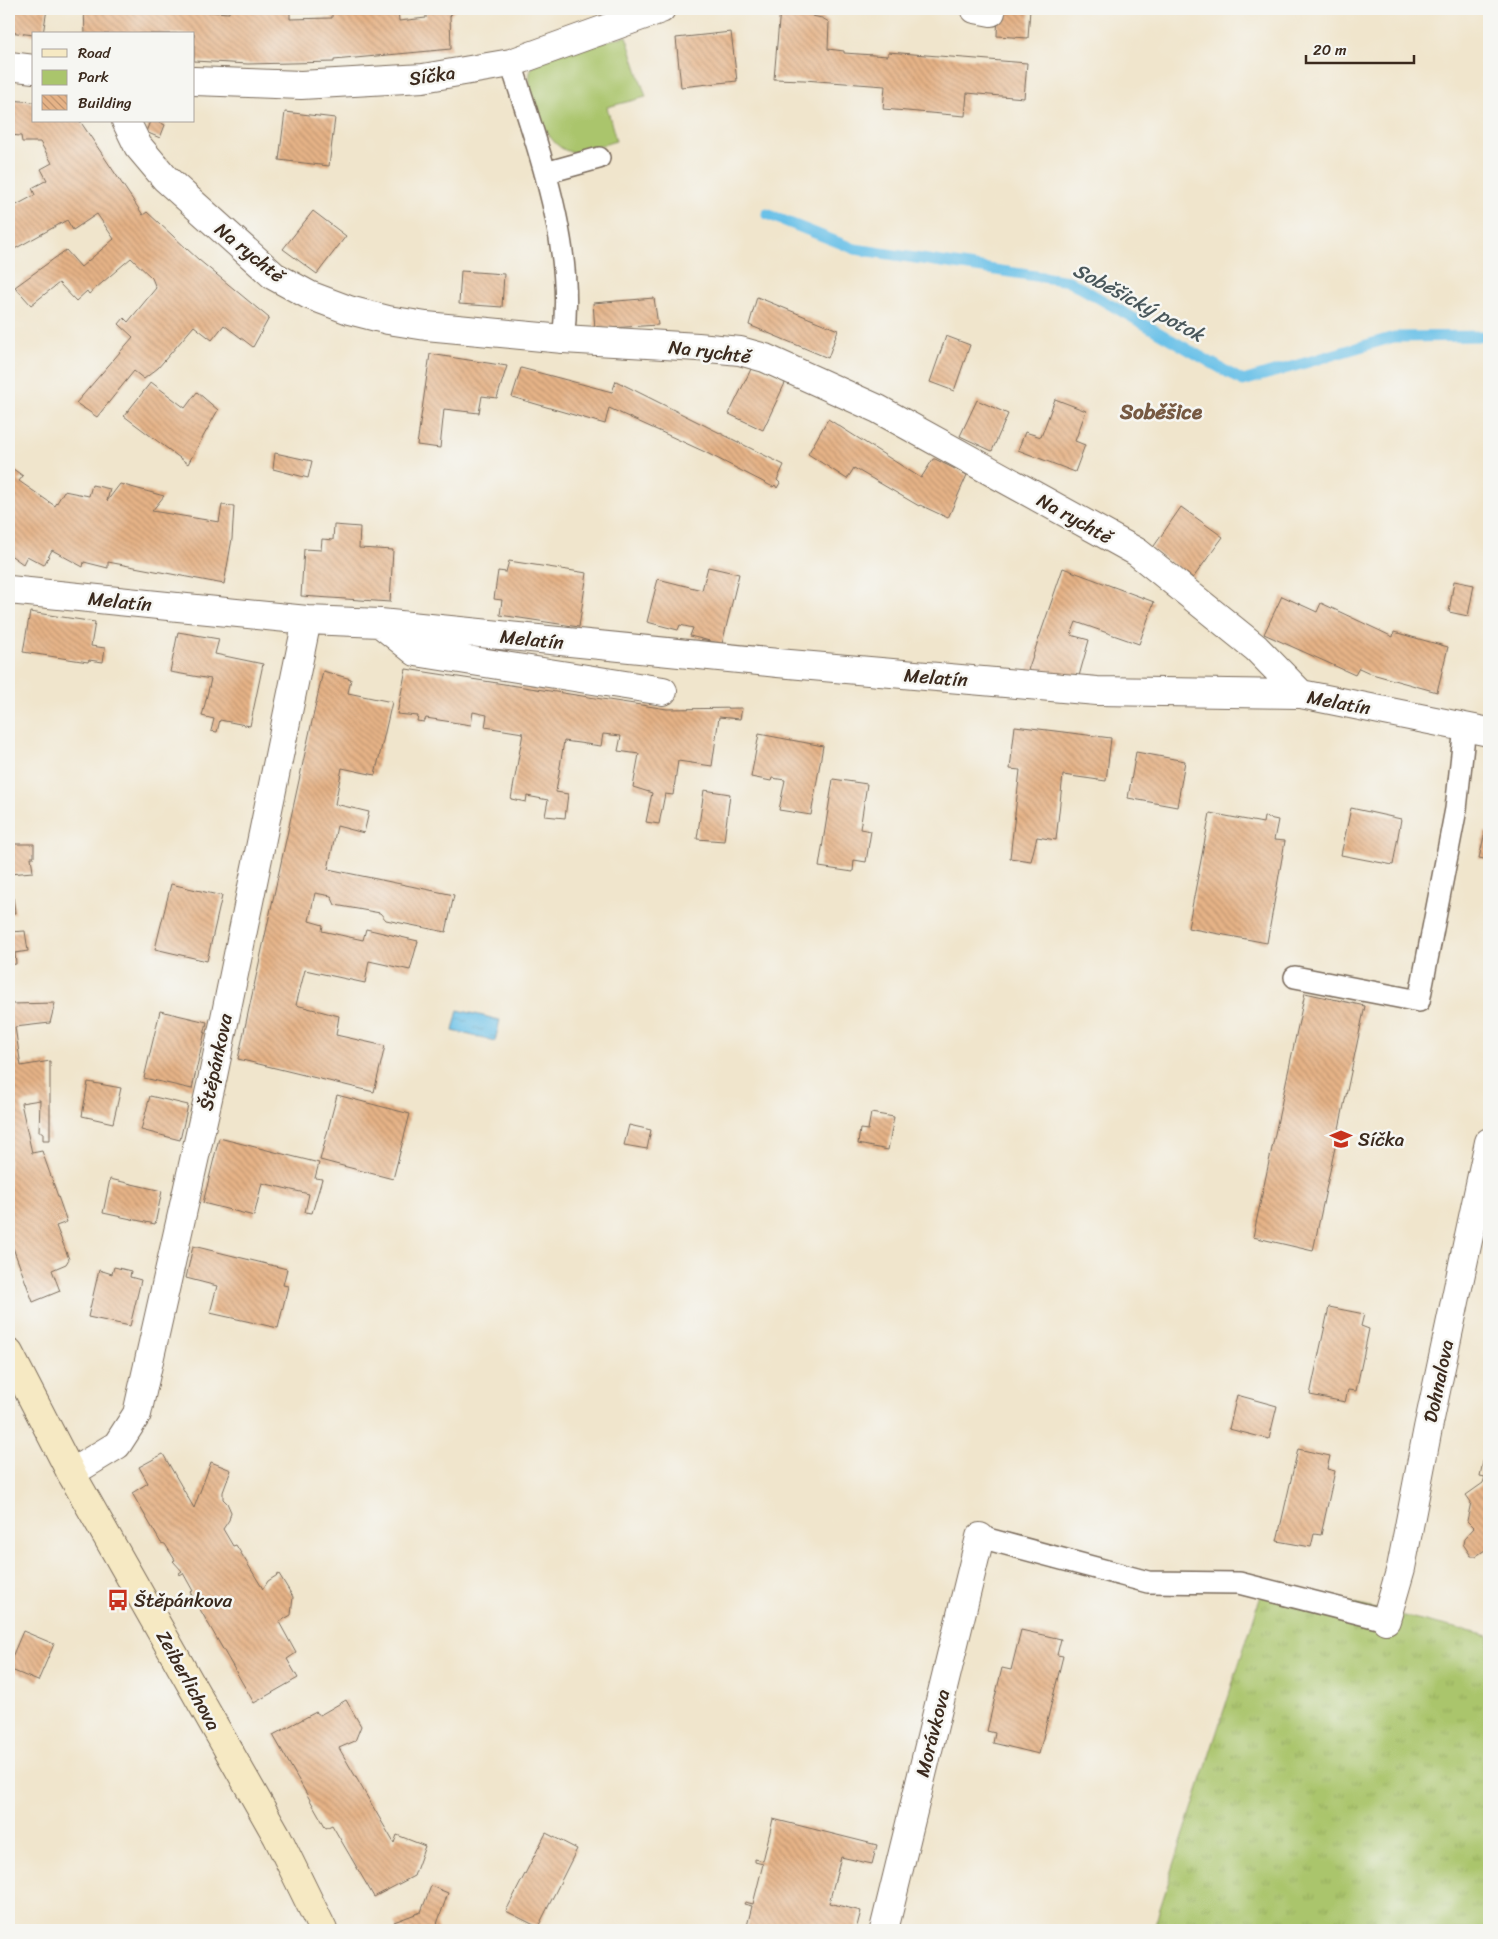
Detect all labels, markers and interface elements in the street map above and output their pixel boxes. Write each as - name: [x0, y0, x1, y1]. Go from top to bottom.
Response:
- legend: [32, 32, 195, 122]
- scale bar: [1306, 32, 1413, 64]
- text: 20 m: [1313, 37, 1347, 63]
- text: Road: [78, 40, 111, 66]
- street label: Síčka: [407, 56, 458, 95]
- text: Park: [78, 64, 109, 90]
- text: Building: [78, 90, 132, 116]
- street label: Na rychtě: [207, 214, 293, 292]
- water label: Soběšický potok: [1067, 253, 1212, 353]
- street label: Na rychtě: [667, 330, 754, 373]
- district label: Soběšice: [1119, 393, 1203, 431]
- street label: Na rychtě: [1031, 484, 1120, 554]
- street label: Melatín: [86, 582, 154, 621]
- street label: Melatín: [498, 620, 566, 659]
- street label: Melatín: [903, 658, 969, 697]
- street label: Melatín: [1304, 680, 1374, 725]
- street label: Štěpánkova: [189, 1010, 242, 1113]
- place label: Síčka: [1358, 1123, 1405, 1156]
- school or university icon: Síčka: [1328, 1126, 1354, 1152]
- street label: Dohnalova: [1414, 1336, 1463, 1426]
- place label: Štěpánkova: [134, 1584, 232, 1617]
- bus stop icon: Štěpánkova: [105, 1587, 131, 1613]
- street label: Zeiberlichova: [147, 1624, 230, 1737]
- street label: Morávkova: [906, 1685, 959, 1781]

